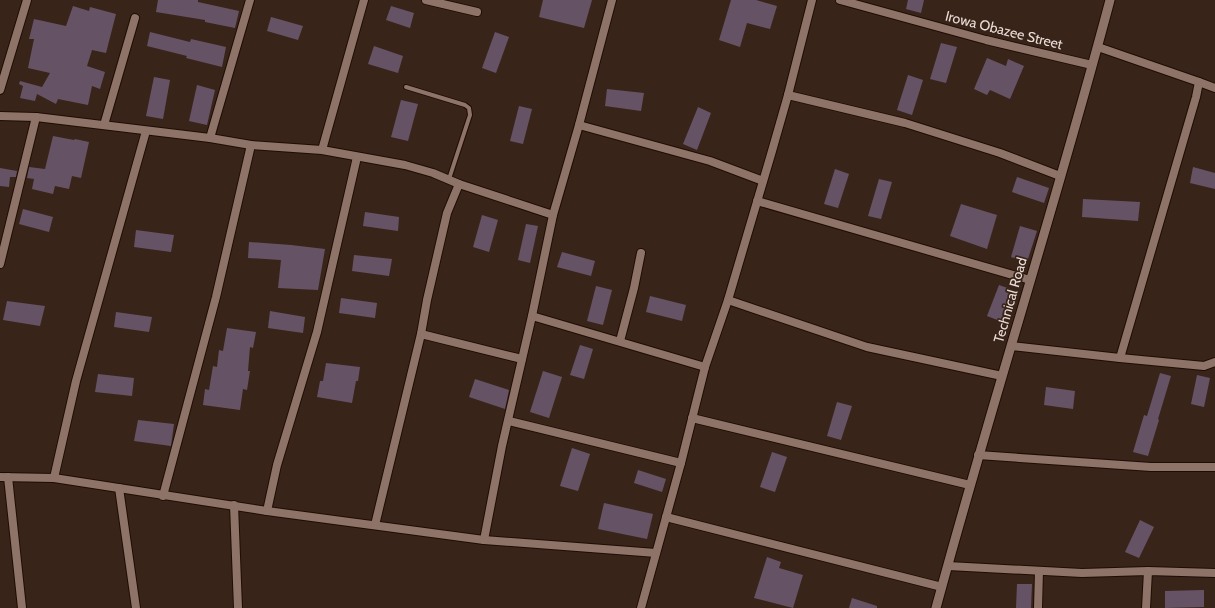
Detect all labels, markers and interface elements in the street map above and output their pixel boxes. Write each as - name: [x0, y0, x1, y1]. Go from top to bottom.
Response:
- street label: Irowa Obazee Street: [943, 7, 1065, 53]
- street label: Technical Road: [989, 255, 1031, 345]

